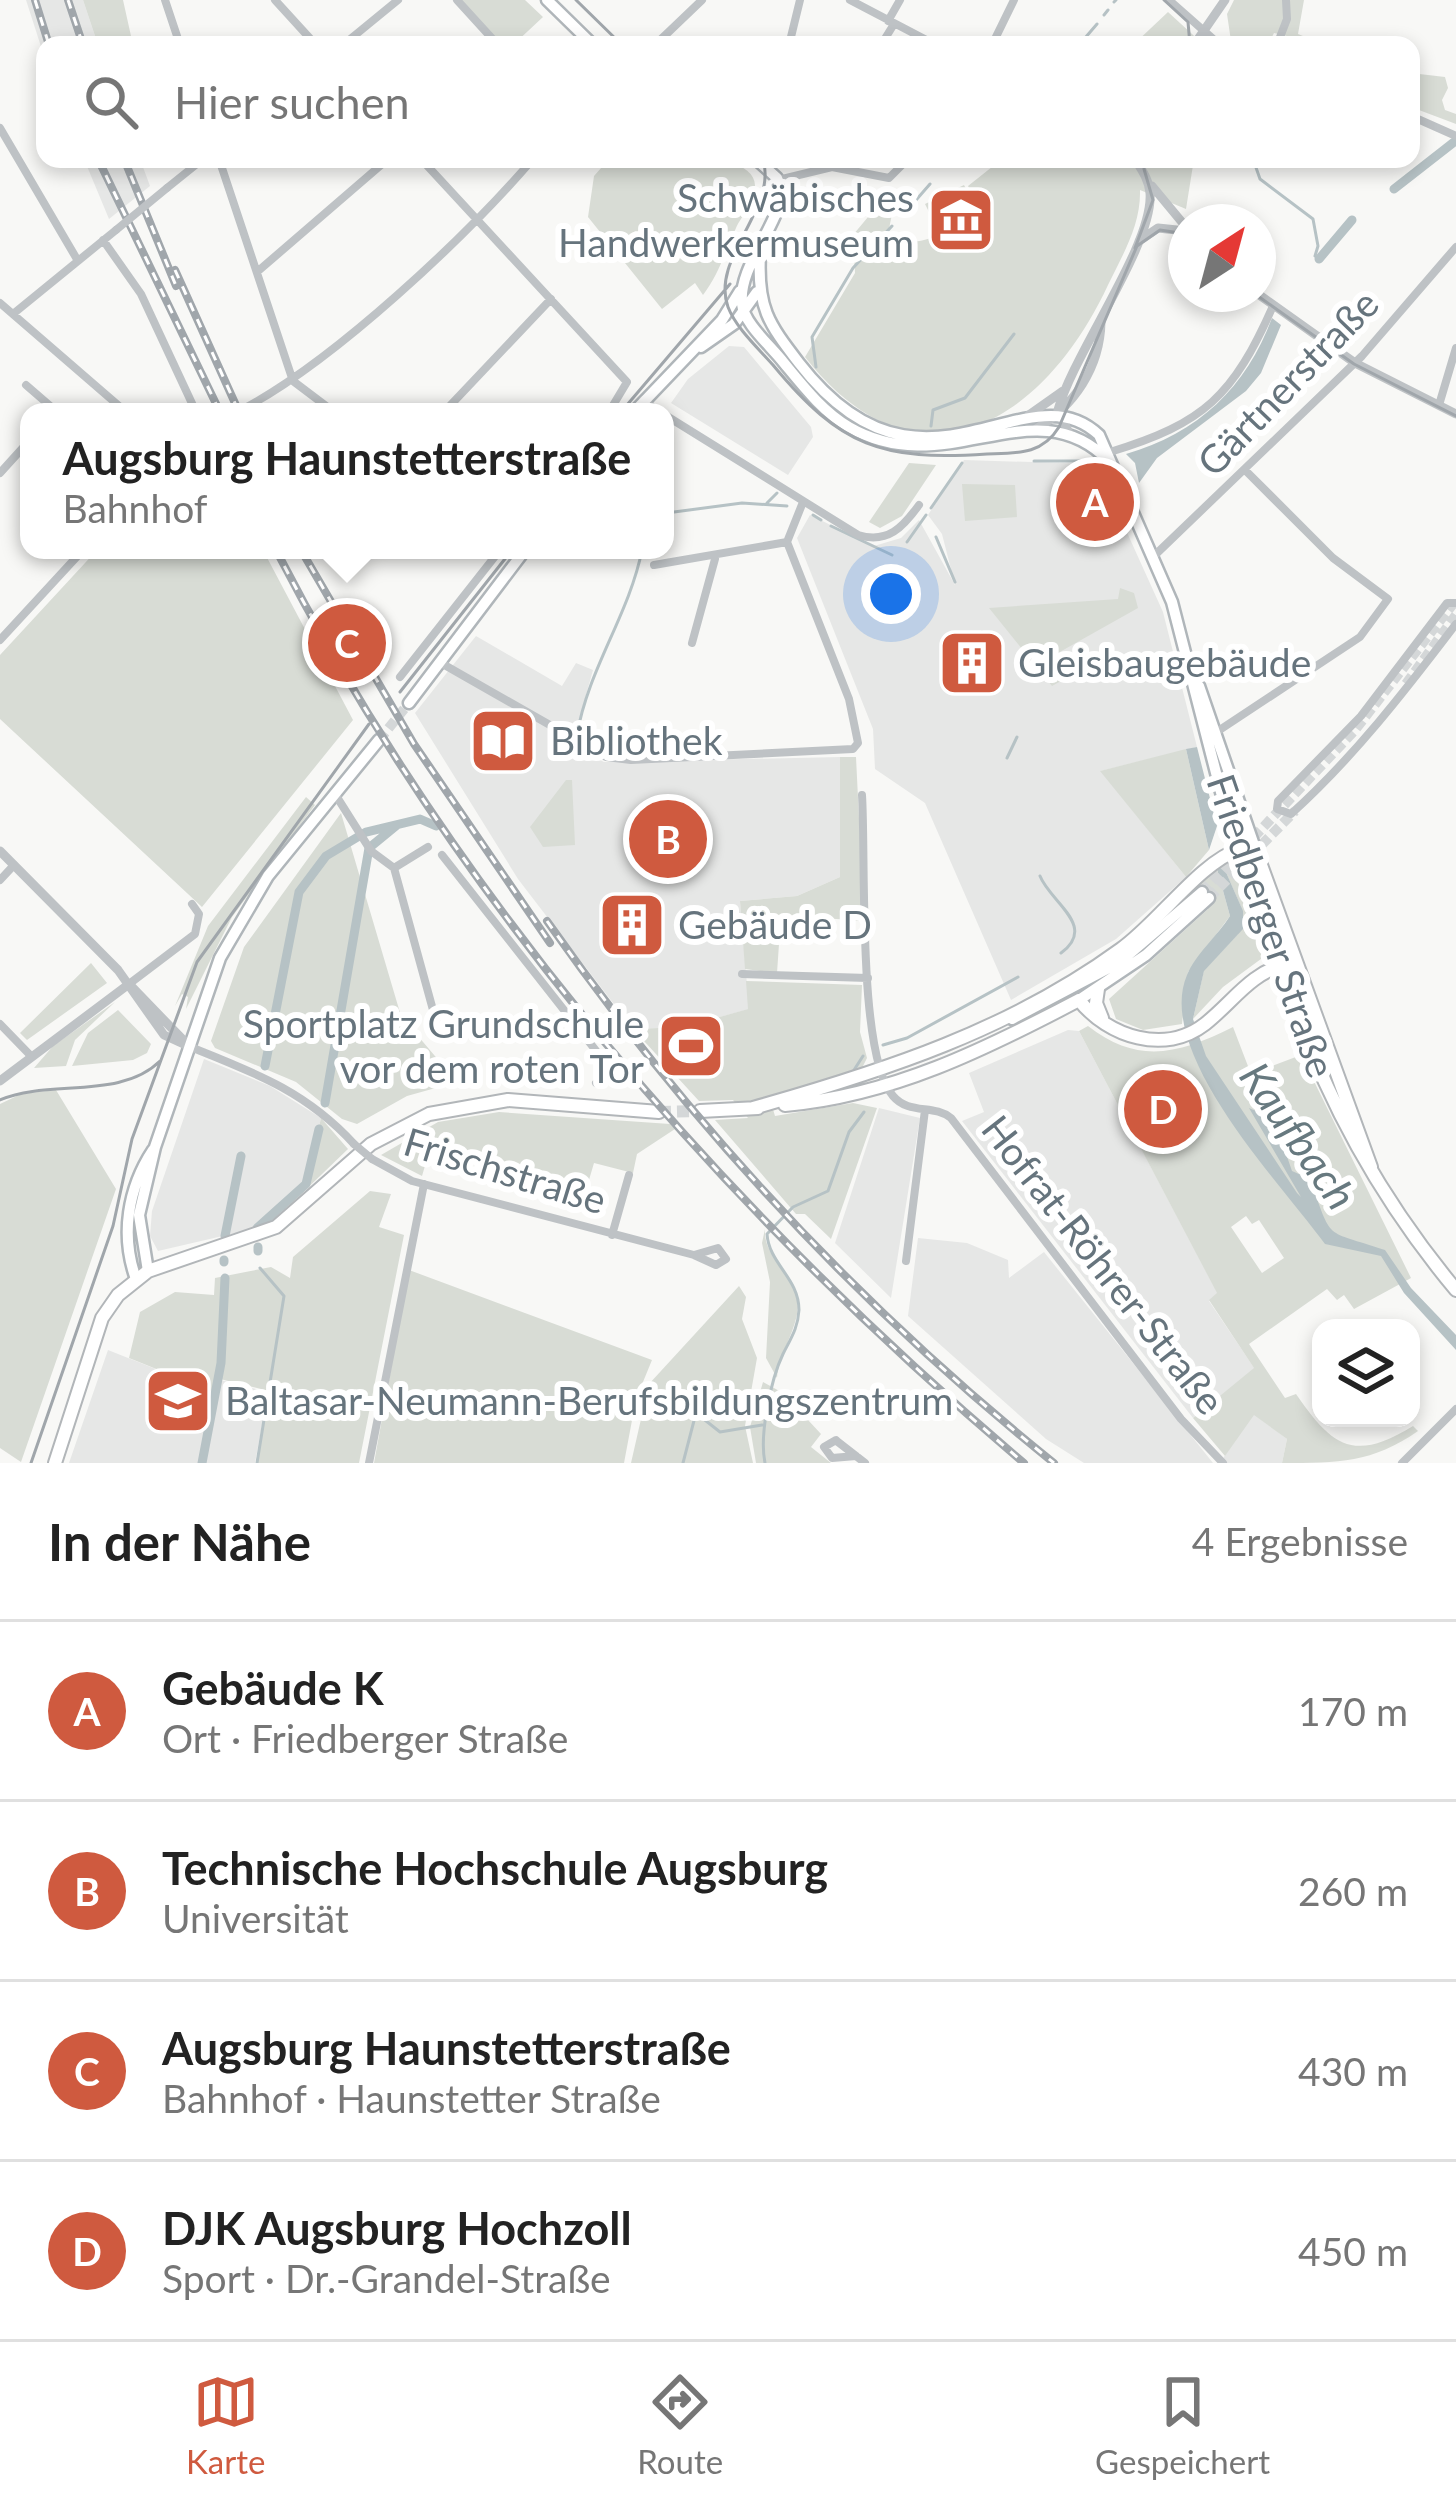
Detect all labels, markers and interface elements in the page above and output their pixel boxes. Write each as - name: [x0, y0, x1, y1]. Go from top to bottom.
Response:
- search box: [36, 36, 1420, 168]
- icon: search: [78, 69, 144, 135]
- text: Hier suchen: [174, 75, 410, 129]
- place label: Schwäbisches Handwerkermuseum: [558, 174, 914, 265]
- museum icon: Schwäbisches Handwerkermuseum: [926, 185, 996, 255]
- north arrow: [1168, 204, 1276, 312]
- street label: Gärtnerstraße: [1187, 280, 1387, 485]
- popup: [20, 403, 674, 559]
- text: Augsburg Haunstetterstraße: [63, 431, 631, 485]
- pin: A: [1056, 457, 1134, 547]
- text: Bahnhof: [63, 485, 208, 531]
- your location: [861, 564, 921, 624]
- pin: C: [308, 598, 386, 688]
- building icon: Gleisbaugebäude: [937, 628, 1007, 698]
- place label: Gleisbaugebäude: [1018, 639, 1311, 685]
- library icon: Bibliothek: [468, 706, 538, 776]
- place label: Bibliothek: [550, 717, 723, 763]
- street label: Friedberger Straße: [1199, 768, 1345, 1083]
- pin: B: [629, 794, 707, 884]
- building icon: Gebäude D: [597, 890, 667, 960]
- place label: Gebäude D: [678, 901, 872, 947]
- place label: Sportplatz Grundschule vor dem roten Tor: [243, 1000, 644, 1091]
- sports icon: Sportplatz Grundschule vor dem roten Tor: [656, 1011, 726, 1081]
- water label: Kaufbach: [1230, 1053, 1367, 1218]
- pin: D: [1124, 1064, 1202, 1154]
- street label: Hofrat-Röhrer-Straße: [973, 1106, 1234, 1423]
- street label: Frischstraße: [399, 1118, 612, 1223]
- map controls: [1312, 1319, 1420, 1427]
- button: layers: [1312, 1319, 1420, 1427]
- school or university icon: Baltasar-Neumann-Berufsbildungszentrum: [143, 1366, 213, 1436]
- place label: Baltasar-Neumann-Berufsbildungszentrum: [225, 1377, 953, 1423]
- text: In der Nähe: [48, 1511, 311, 1572]
- text: 4 Ergebnisse: [1192, 1518, 1408, 1564]
- text: Gebäude K: [162, 1661, 384, 1715]
- text: A: [73, 1688, 101, 1734]
- text: 170 m: [1298, 1688, 1408, 1734]
- text: Ort · Friedberger Straße: [162, 1715, 568, 1761]
- text: Technische Hochschule Augsburg: [162, 1841, 828, 1895]
- text: B: [74, 1868, 100, 1914]
- text: 260 m: [1298, 1868, 1408, 1914]
- text: Universität: [162, 1895, 349, 1941]
- text: Augsburg Haunstetterstraße: [162, 2021, 731, 2075]
- text: C: [74, 2048, 100, 2094]
- text: 430 m: [1298, 2048, 1408, 2094]
- text: Bahnhof · Haunstetter Straße: [162, 2075, 661, 2121]
- text: DJK Augsburg Hochzoll: [162, 2201, 632, 2255]
- text: D: [72, 2228, 102, 2274]
- text: 450 m: [1298, 2228, 1408, 2274]
- text: Sport · Dr.-Grandel-Straße: [162, 2255, 611, 2301]
- tab: Karte: [186, 2369, 265, 2481]
- tab: Route: [637, 2369, 723, 2481]
- tab: Gespeichert: [1095, 2369, 1270, 2481]

